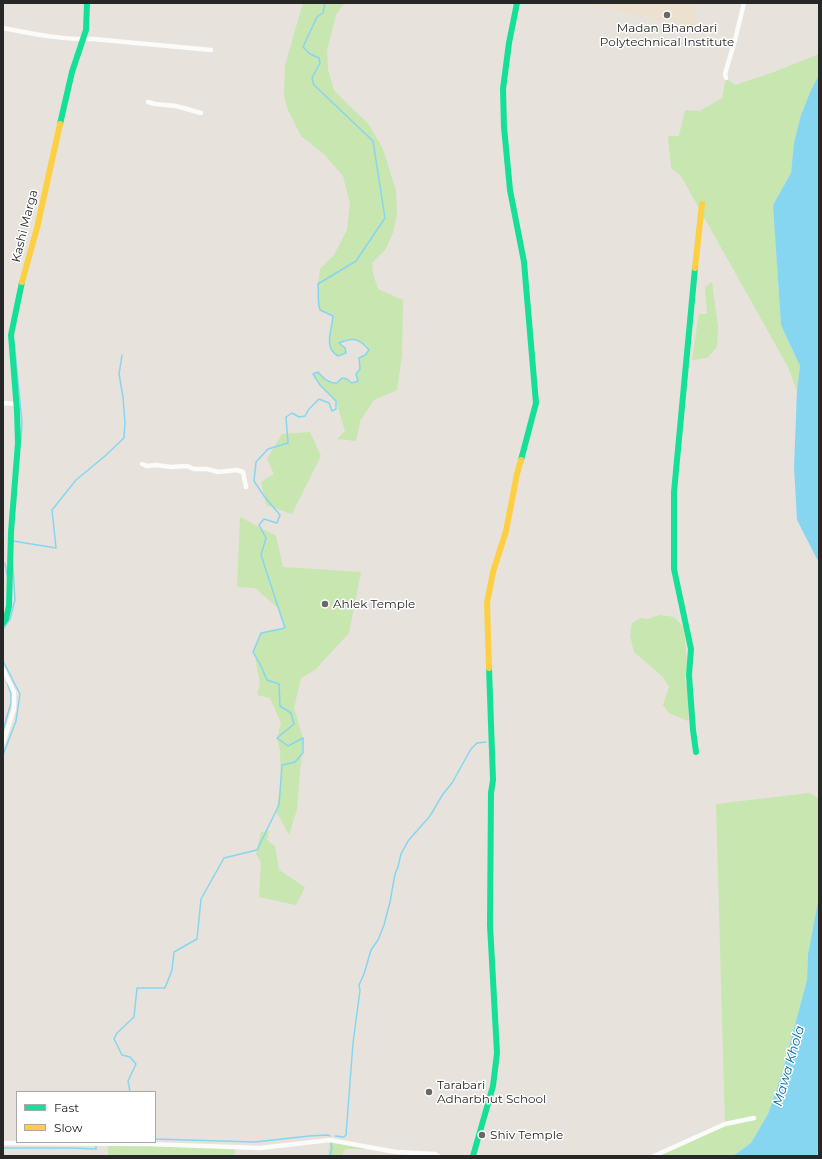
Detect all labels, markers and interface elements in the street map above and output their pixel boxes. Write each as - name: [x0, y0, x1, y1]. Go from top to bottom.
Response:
- marker: Madan Bhandari Polytechnical Institute: [662, 10, 672, 20]
- place label: Madan Bhandari Polytechnical Institute: [600, 21, 734, 49]
- street label: Kashi Marga: [9, 188, 41, 264]
- place label: Ahlek Temple: [333, 597, 415, 611]
- marker: Ahlek Temple: [320, 599, 330, 609]
- water label: Mawa Khola: [770, 1024, 808, 1108]
- place label: Tarabari Adharbhut School: [437, 1078, 546, 1106]
- marker: Tarabari Adharbhut School: [424, 1087, 434, 1097]
- legend: [16, 1091, 156, 1143]
- text: Fast: [54, 1100, 79, 1115]
- text: Slow: [54, 1120, 83, 1135]
- place label: Shiv Temple: [490, 1128, 563, 1142]
- marker: Shiv Temple: [477, 1130, 487, 1140]

